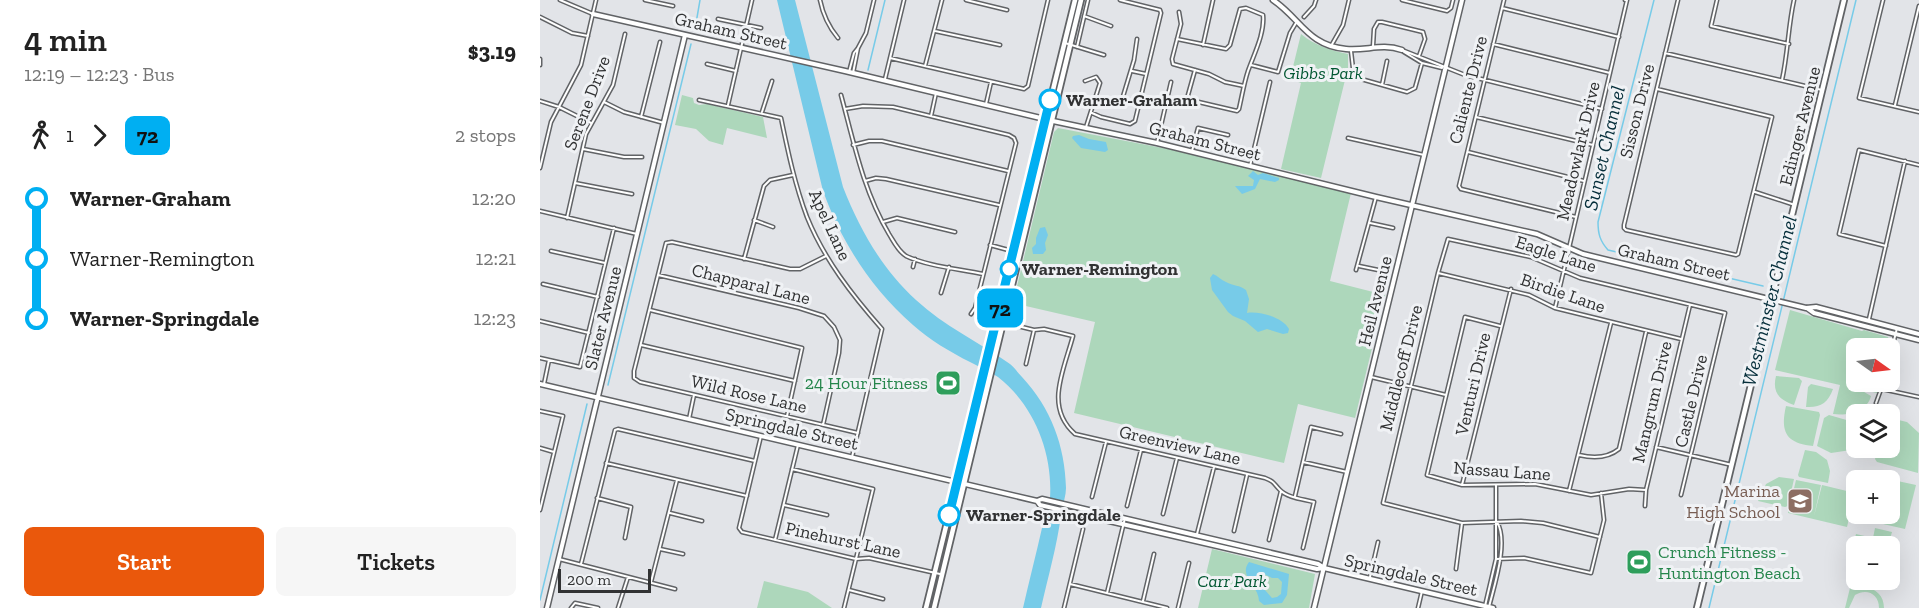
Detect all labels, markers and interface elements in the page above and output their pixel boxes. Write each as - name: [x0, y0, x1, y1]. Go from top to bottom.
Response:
- street label: Graham Street: [673, 7, 790, 55]
- text: 4 min: [24, 20, 107, 59]
- street label: Caliente Drive: [1444, 34, 1492, 146]
- text: $3.19: [468, 38, 516, 65]
- street label: Serene Drive: [559, 53, 615, 153]
- text: 12:19 – 12:23 · Bus: [24, 62, 174, 86]
- park label: Gibbs Park: [1283, 62, 1363, 84]
- street label: Sisson Drive: [1615, 62, 1659, 160]
- street label: Edinger Avenue: [1775, 64, 1825, 188]
- street label: Meadowlark Drive: [1551, 79, 1605, 223]
- water label: Sunset Channel: [1578, 83, 1630, 213]
- marker: Warner-Graham: [1039, 89, 1061, 111]
- place label: Warner-Graham: [1066, 89, 1198, 111]
- street label: Graham Street: [1147, 116, 1264, 166]
- icon: walk: [24, 119, 57, 152]
- icon: forward: [83, 119, 116, 152]
- text: 1: [66, 123, 74, 147]
- text: 72: [137, 123, 158, 148]
- text: 2 stops: [455, 123, 516, 147]
- text: Warner-Graham: [70, 185, 231, 212]
- text: 12:20: [472, 186, 516, 210]
- street label: Apel Lane: [804, 186, 856, 264]
- water label: Westminster Channel: [1736, 213, 1802, 389]
- street label: Eagle Lane: [1513, 231, 1599, 277]
- street label: Graham Street: [1616, 238, 1733, 286]
- text: Warner-Remington: [70, 245, 254, 272]
- text: 12:21: [476, 246, 516, 270]
- street label: Heil Avenue: [1353, 254, 1397, 348]
- place label: Warner-Remington: [1022, 258, 1178, 280]
- street label: Chapparal Lane: [689, 259, 813, 309]
- marker: Warner-Remington: [1000, 260, 1018, 278]
- street label: Slater Avenue: [579, 264, 627, 372]
- street label: Birdie Lane: [1518, 268, 1608, 318]
- line badge: 72: [973, 288, 1027, 328]
- text: 72: [989, 296, 1011, 321]
- street label: Middlecoff Drive: [1375, 303, 1427, 433]
- text: Warner-Springdale: [70, 305, 259, 332]
- text: 12:23: [473, 306, 516, 330]
- street label: Venturi Drive: [1450, 330, 1496, 439]
- north arrow: [1846, 338, 1900, 392]
- map controls: [1846, 338, 1900, 590]
- street label: Mangrum Drive: [1627, 339, 1677, 465]
- street label: Castle Drive: [1670, 352, 1712, 450]
- sports icon: 24 Hour Fitness: [933, 368, 963, 398]
- street label: Wild Rose Lane: [689, 370, 809, 418]
- place label: 24 Hour Fitness: [805, 372, 928, 394]
- street label: Springdale Street: [723, 403, 861, 455]
- button: layers: [1846, 404, 1900, 458]
- street label: Greenview Lane: [1117, 420, 1243, 470]
- street label: Nassau Lane: [1453, 457, 1551, 485]
- button: +: [1846, 470, 1900, 524]
- place label: Marina High School: [1686, 480, 1780, 523]
- school or university icon: Marina High School: [1785, 486, 1815, 516]
- marker: Warner-Springdale: [938, 504, 960, 526]
- place label: Warner-Springdale: [966, 504, 1121, 526]
- street label: Pinehurst Lane: [783, 517, 903, 563]
- button: Start: [24, 527, 264, 596]
- button: Tickets: [276, 527, 516, 596]
- button: −: [1846, 536, 1900, 590]
- place label: Crunch Fitness - Huntington Beach: [1658, 541, 1800, 584]
- sports icon: Crunch Fitness - Huntington Beach: [1624, 547, 1654, 577]
- street label: Springdale Street: [1342, 549, 1480, 601]
- scale bar: [558, 566, 651, 594]
- text: 200 m: [567, 570, 611, 589]
- park label: Carr Park: [1197, 570, 1267, 592]

